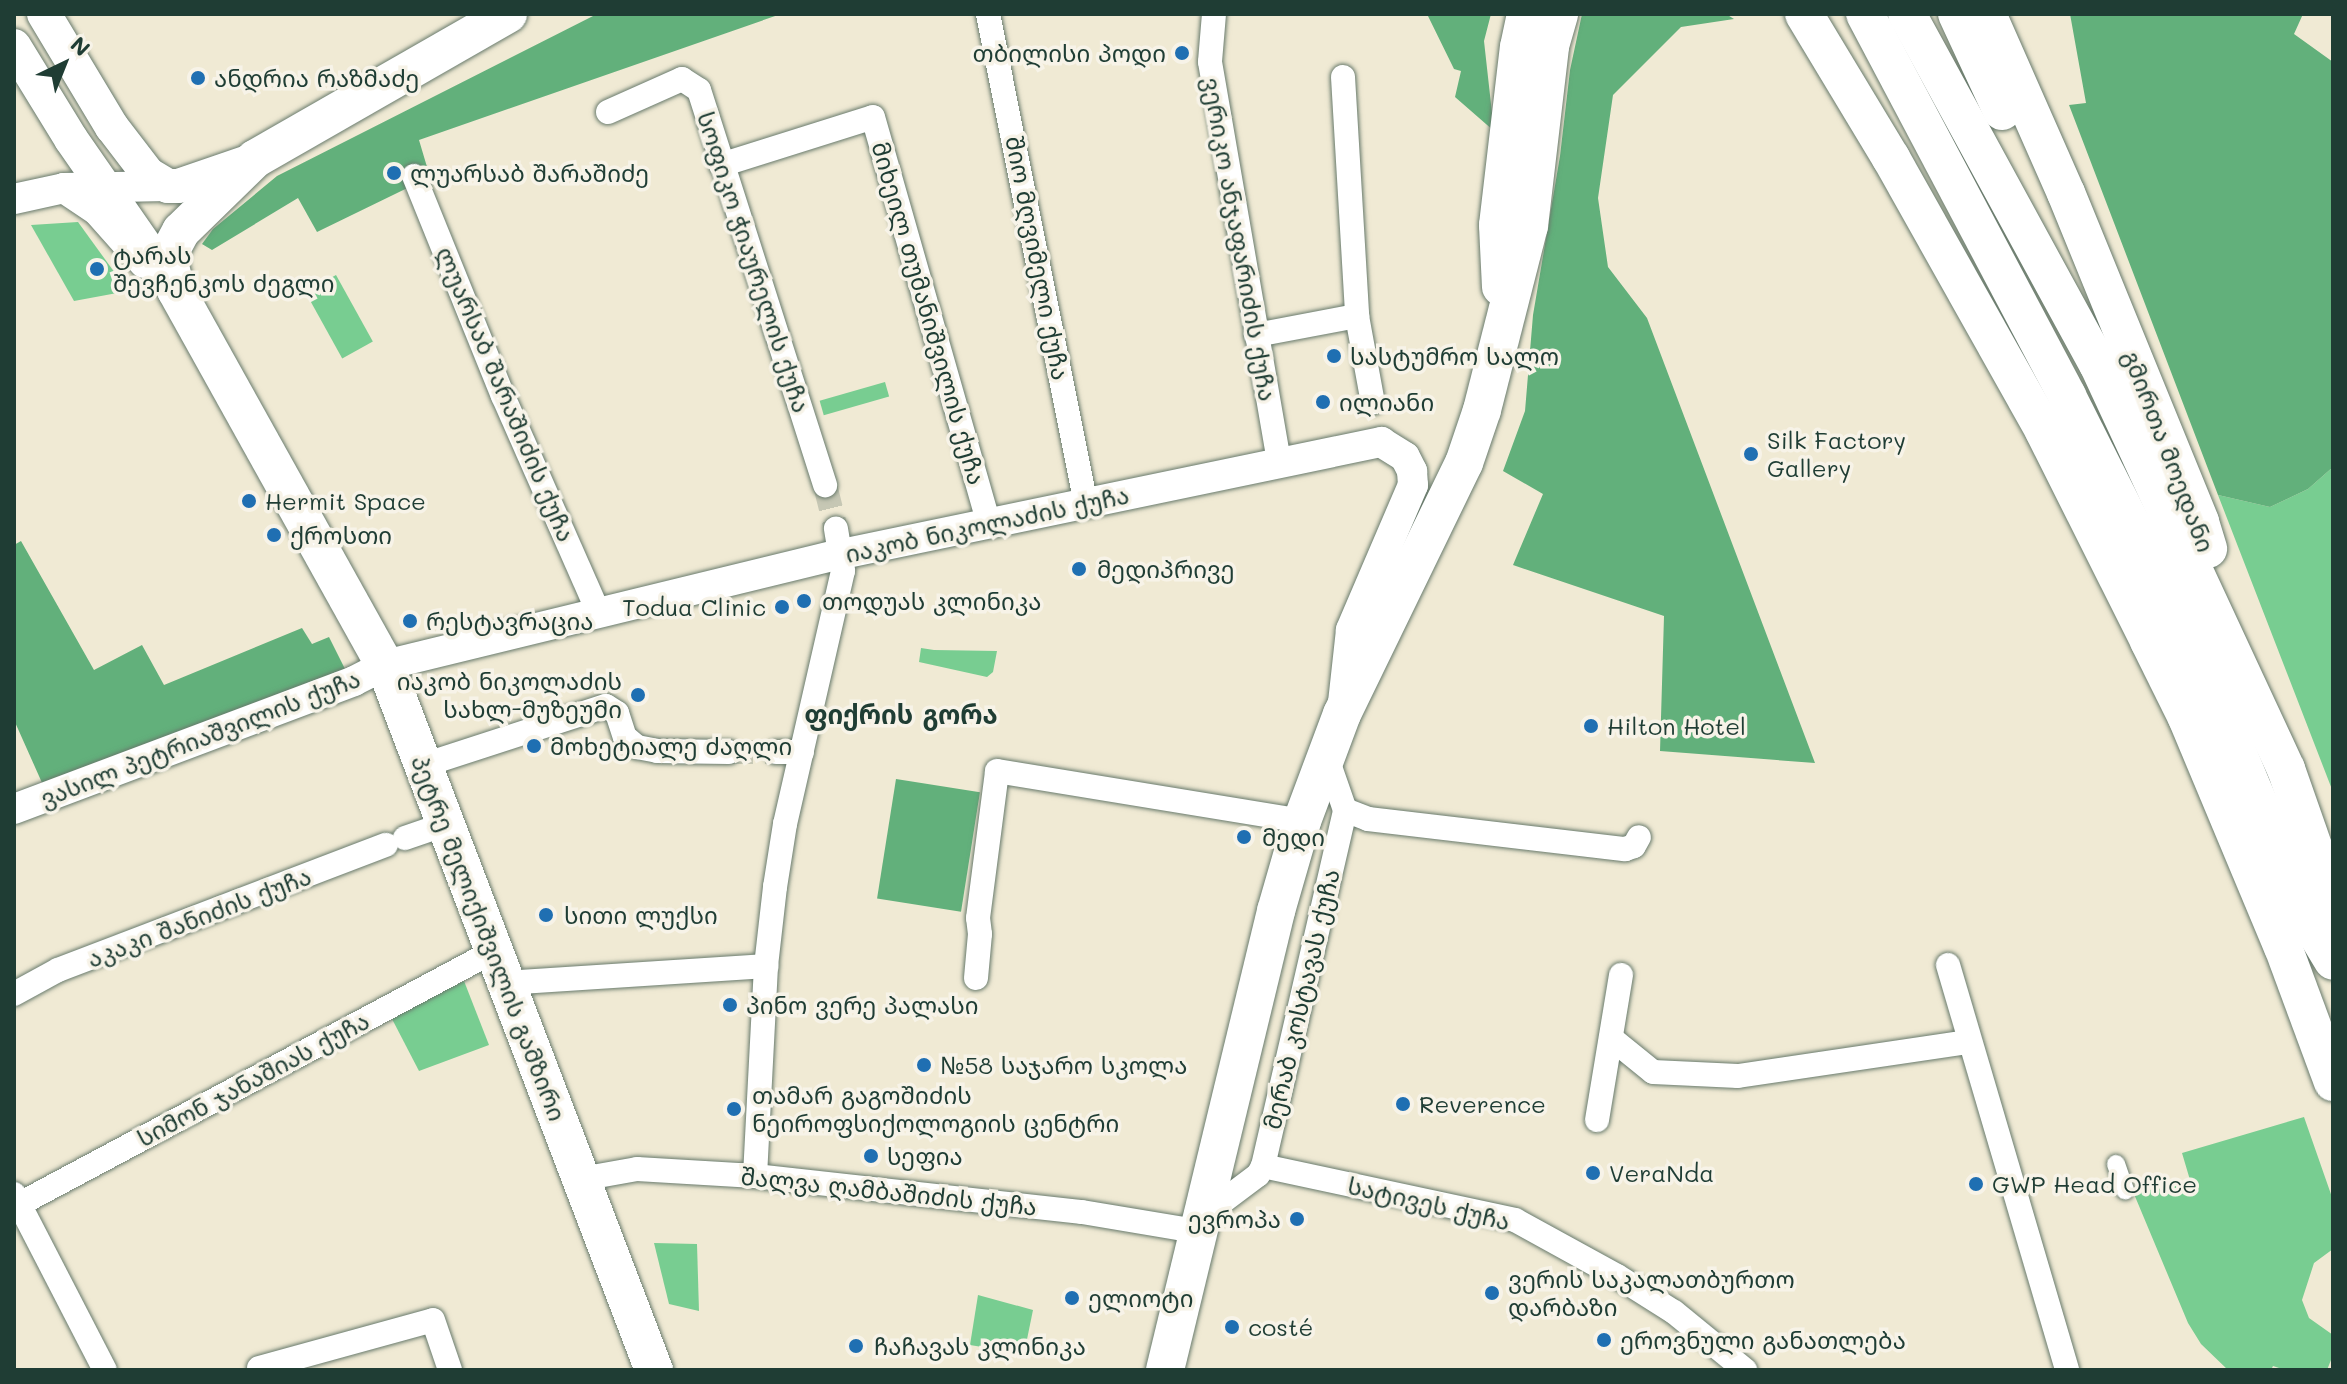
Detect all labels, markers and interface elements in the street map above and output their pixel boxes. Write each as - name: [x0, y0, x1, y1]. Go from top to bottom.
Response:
- north arrow: [24, 24, 104, 104]
- text: N: [65, 30, 97, 62]
- place label: თბილისი პოდი: [973, 39, 1166, 67]
- marker: თბილისი პოდი: [1173, 44, 1191, 62]
- place label: ანდრია რაზმაძე: [214, 64, 419, 92]
- marker: ანდრია რაზმაძე: [189, 69, 207, 87]
- street label: ვერიკო ანჯაფარიძის ქუჩა: [1197, 75, 1283, 403]
- street label: სოფიკო ჭიაურელის ქუჩა: [692, 108, 816, 416]
- street label: შიო მღვიმელი ქუჩა: [1000, 133, 1076, 383]
- street label: მიხეილ თუმანიშვილის ქუჩა: [866, 138, 992, 488]
- place label: ლუარსაბ შარაშიძე: [410, 159, 649, 187]
- marker: ლუარსაბ შარაშიძე: [385, 164, 403, 182]
- place label: ტარას შევჩენკოს ძეგლი: [113, 241, 334, 297]
- street label: ლუარსაბ შარაშიძის ქუჩა: [431, 242, 581, 546]
- marker: ტარას შევჩენკოს ძეგლი: [88, 260, 106, 278]
- place label: სასტუმრო სალო: [1350, 342, 1559, 370]
- street label: გმირთა მოედანი: [2117, 346, 2221, 556]
- marker: სასტუმრო სალო: [1325, 347, 1343, 365]
- place label: ილიანი: [1339, 388, 1434, 416]
- marker: ილიანი: [1314, 393, 1332, 411]
- place label: Silk Factory Gallery: [1767, 426, 1906, 482]
- marker: Silk Factory Gallery: [1742, 445, 1760, 463]
- street label: იაკობ ნიკოლაძის ქუჩა: [843, 480, 1131, 568]
- place label: Hermit Space: [265, 487, 426, 515]
- marker: Hermit Space: [240, 492, 258, 510]
- place label: ქროსთი: [290, 521, 392, 549]
- marker: ქროსთი: [265, 526, 283, 544]
- place label: მედიპრივე: [1097, 555, 1235, 583]
- marker: მედიპრივე: [1068, 558, 1090, 580]
- place label: თოდუას კლინიკა: [822, 587, 1042, 615]
- marker: თოდუას კლინიკა: [793, 590, 815, 612]
- place label: Todua Clinic: [622, 593, 766, 621]
- marker: Todua Clinic: [773, 598, 791, 616]
- place label: რესტავრაცია: [426, 607, 593, 635]
- marker: რესტავრაცია: [401, 612, 419, 630]
- street label: ვასილ პეტრიაშვილის ქუჩა: [36, 664, 364, 812]
- place label: იაკობ ნიკოლაძის სახლ-მუზეუმი: [397, 667, 622, 723]
- marker: იაკობ ნიკოლაძის სახლ-მუზეუმი: [629, 686, 647, 704]
- district label: ფიქრის გორა: [804, 699, 998, 731]
- place label: Hilton Hotel: [1607, 712, 1746, 740]
- marker: Hilton Hotel: [1582, 717, 1600, 735]
- place label: მოხეტიალე ძაღლი: [550, 732, 792, 760]
- marker: მოხეტიალე ძაღლი: [525, 737, 543, 755]
- street label: პეტრე მელიქიშვილის გამზირი: [406, 751, 572, 1125]
- place label: მედი: [1262, 823, 1325, 851]
- marker: მედი: [1233, 826, 1255, 848]
- street label: აკაკი შანიძის ქუჩა: [83, 861, 315, 973]
- street label: მერაბ კოსტავას ქუჩა: [1257, 866, 1345, 1132]
- place label: სითი ლუქსი: [564, 901, 718, 929]
- marker: სითი ლუქსი: [535, 904, 557, 926]
- place label: პინო ვერე პალასი: [746, 991, 979, 1019]
- marker: პინო ვერე პალასი: [721, 996, 739, 1014]
- street label: სიმონ ჯანაშიას ქუჩა: [132, 1006, 374, 1152]
- place label: №58 საჯარო სკოლა: [940, 1051, 1187, 1079]
- marker: №58 საჯარო სკოლა: [915, 1056, 933, 1074]
- place label: თამარ გაგოშიძის ნეიროფსიქოლოგიის ცენტრი: [752, 1081, 1119, 1137]
- place label: Reverence: [1419, 1090, 1546, 1118]
- marker: Reverence: [1394, 1095, 1412, 1113]
- marker: თამარ გაგოშიძის ნეიროფსიქოლოგიის ცენტრი: [723, 1098, 745, 1120]
- place label: სეფია: [887, 1142, 963, 1170]
- marker: სეფია: [862, 1147, 880, 1165]
- place label: VeraNda: [1609, 1159, 1714, 1187]
- street label: შალვა ღამბაშიძის ქუჩა: [740, 1161, 1038, 1221]
- marker: VeraNda: [1584, 1164, 1602, 1182]
- street label: სატივეს ქუჩა: [1345, 1170, 1513, 1236]
- place label: GWP Head Office: [1992, 1170, 2197, 1198]
- marker: GWP Head Office: [1967, 1175, 1985, 1193]
- place label: ევროპა: [1188, 1205, 1281, 1233]
- marker: ევროპა: [1288, 1210, 1306, 1228]
- place label: ვერის საკალათბურთო დარბაზი: [1508, 1265, 1795, 1321]
- place label: ელიოტი: [1088, 1284, 1194, 1312]
- marker: ვერის საკალათბურთო დარბაზი: [1483, 1284, 1501, 1302]
- marker: ელიოტი: [1063, 1289, 1081, 1307]
- place label: costé: [1248, 1313, 1313, 1341]
- marker: costé: [1223, 1318, 1241, 1336]
- place label: ეროვნული განათლება: [1620, 1326, 1906, 1354]
- marker: ეროვნული განათლება: [1595, 1331, 1613, 1349]
- place label: ჩაჩავას კლინიკა: [874, 1332, 1086, 1360]
- marker: ჩაჩავას კლინიკა: [845, 1335, 867, 1357]

